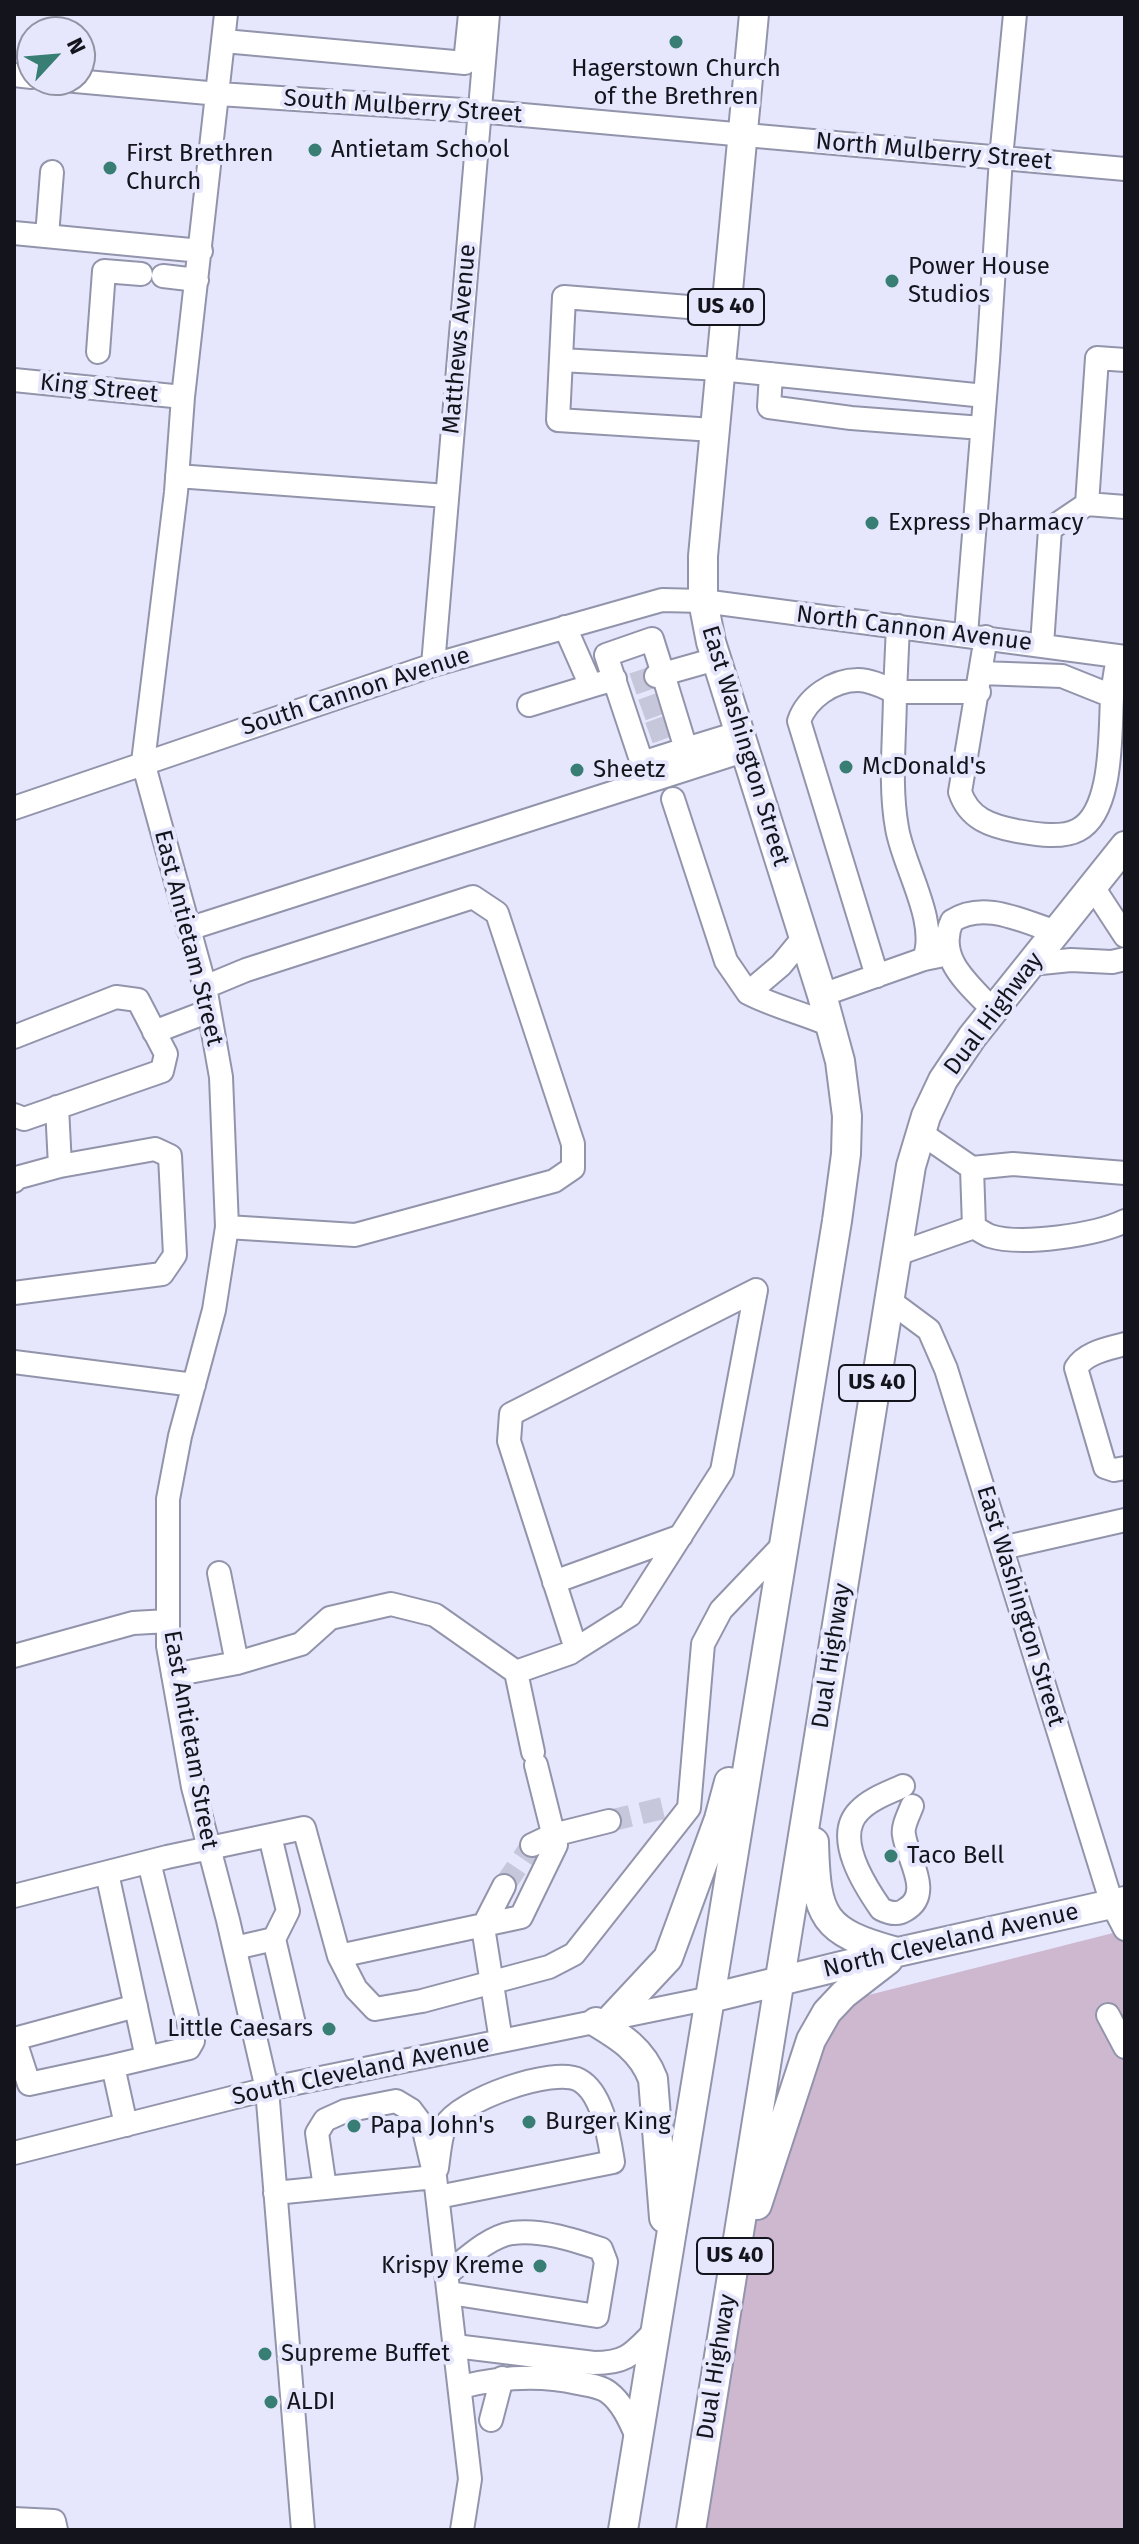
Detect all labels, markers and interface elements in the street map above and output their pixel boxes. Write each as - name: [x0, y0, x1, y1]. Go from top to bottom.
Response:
- north arrow: [16, 16, 96, 96]
- marker: Hagerstown Church of the Brethren: [667, 33, 685, 51]
- text: N: [61, 34, 92, 59]
- place label: Hagerstown Church of the Brethren: [571, 55, 781, 111]
- street label: South Mulberry Street: [283, 84, 523, 130]
- street label: North Mulberry Street: [814, 127, 1054, 177]
- place label: Antietam School: [331, 136, 509, 164]
- place label: First Brethren Church: [126, 140, 273, 196]
- marker: Antietam School: [306, 141, 324, 159]
- marker: First Brethren Church: [101, 159, 119, 177]
- street label: Matthews Avenue: [437, 243, 483, 435]
- place label: Power House Studios: [908, 253, 1050, 309]
- marker: Power House Studios: [883, 272, 901, 290]
- road number: US 40: [688, 289, 764, 325]
- street label: King Street: [38, 368, 160, 410]
- place label: Express Pharmacy: [888, 509, 1084, 537]
- marker: Express Pharmacy: [863, 514, 881, 532]
- street label: North Cannon Avenue: [795, 600, 1033, 658]
- street label: East Washington Street: [695, 622, 795, 870]
- street label: South Cannon Avenue: [238, 641, 474, 743]
- place label: McDonald's: [862, 753, 986, 781]
- place label: Sheetz: [593, 756, 665, 784]
- marker: McDonald's: [837, 758, 855, 776]
- marker: Sheetz: [568, 761, 586, 779]
- street label: East Antietam Street: [147, 827, 229, 1049]
- street label: Dual Highway: [938, 947, 1050, 1081]
- road number: US 40: [839, 1365, 915, 1401]
- street label: East Washington Street: [970, 1482, 1070, 1730]
- street label: Dual Highway: [806, 1581, 858, 1731]
- street label: East Antietam Street: [157, 1628, 223, 1852]
- place label: Taco Bell: [907, 1842, 1004, 1870]
- marker: Taco Bell: [882, 1847, 900, 1865]
- street label: North Cleveland Avenue: [821, 1898, 1081, 1984]
- place label: Little Caesars: [167, 2015, 313, 2043]
- marker: Little Caesars: [320, 2020, 338, 2038]
- street label: South Cleveland Avenue: [230, 2030, 492, 2112]
- place label: Burger King: [545, 2108, 671, 2136]
- place label: Papa John's: [370, 2112, 495, 2140]
- marker: Burger King: [520, 2113, 538, 2131]
- marker: Papa John's: [345, 2117, 363, 2135]
- road number: US 40: [697, 2238, 773, 2274]
- place label: Krispy Kreme: [381, 2252, 524, 2280]
- marker: Krispy Kreme: [531, 2257, 549, 2275]
- street label: Dual Highway: [691, 2292, 743, 2442]
- place label: Supreme Buffet: [281, 2340, 450, 2368]
- marker: Supreme Buffet: [256, 2345, 274, 2363]
- place label: ALDI: [287, 2388, 335, 2416]
- marker: ALDI: [262, 2393, 280, 2411]

